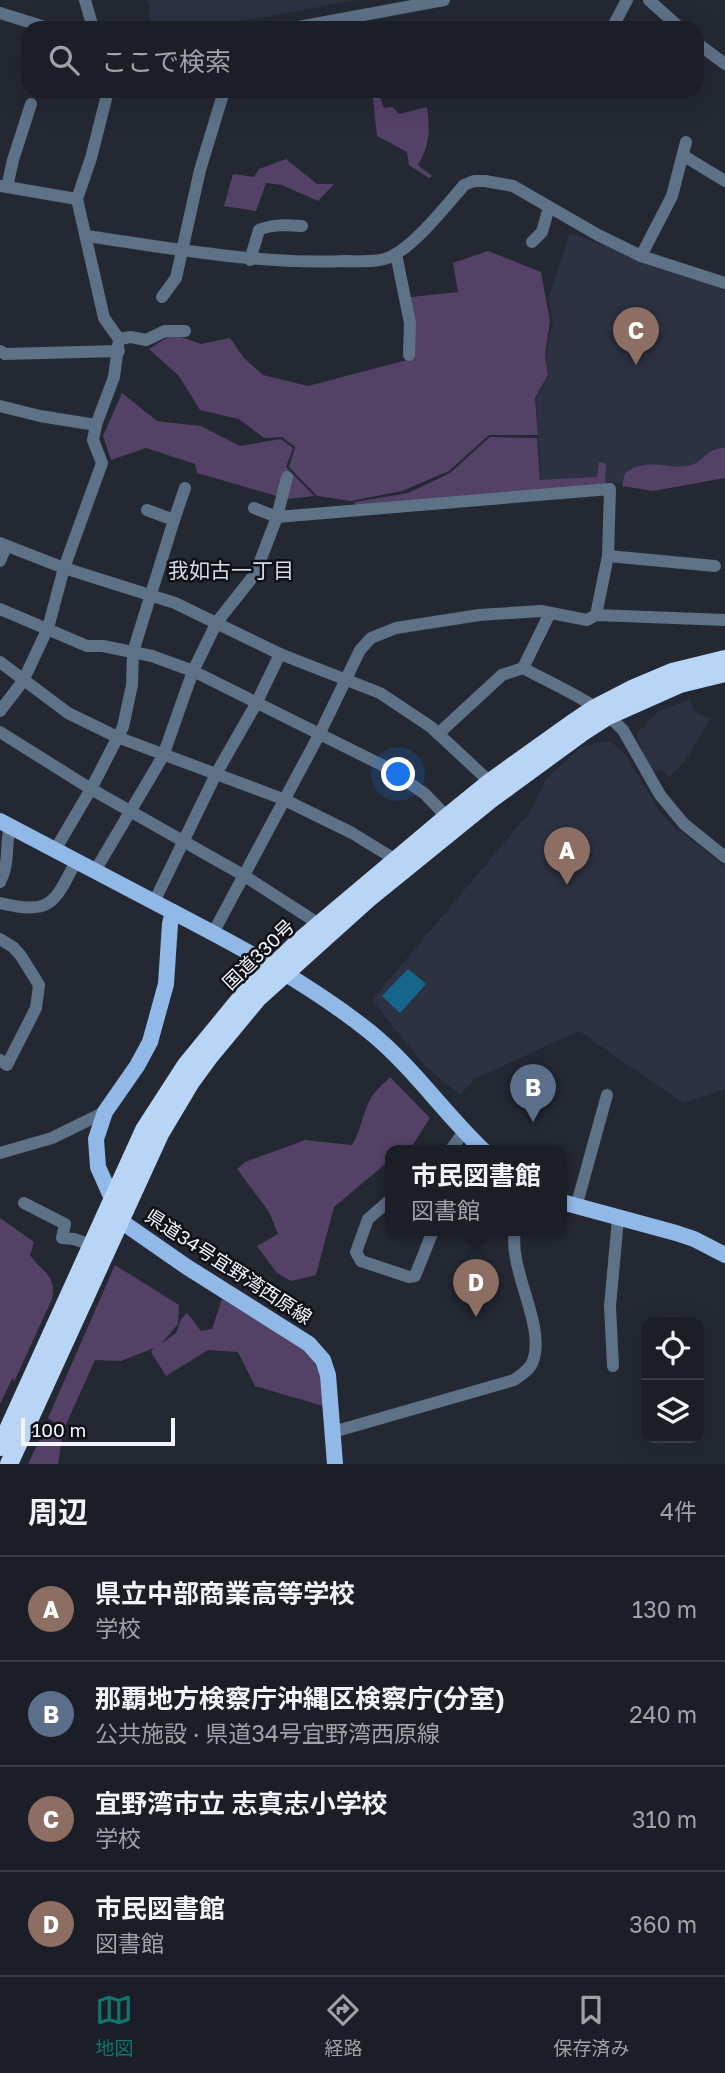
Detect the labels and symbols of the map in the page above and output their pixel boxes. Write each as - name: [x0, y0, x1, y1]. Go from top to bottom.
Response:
- pin: C: [613, 307, 659, 365]
- district label: 我如古一丁目: [168, 557, 294, 583]
- your location: [381, 757, 415, 791]
- pin: A: [544, 827, 590, 885]
- street label: 国道330号: [217, 914, 299, 994]
- pin: B: [510, 1064, 556, 1122]
- street label: 県道34号宜野湾西原線: [142, 1204, 316, 1328]
- pin: D: [453, 1259, 499, 1317]
- scale bar: [21, 1415, 175, 1447]

